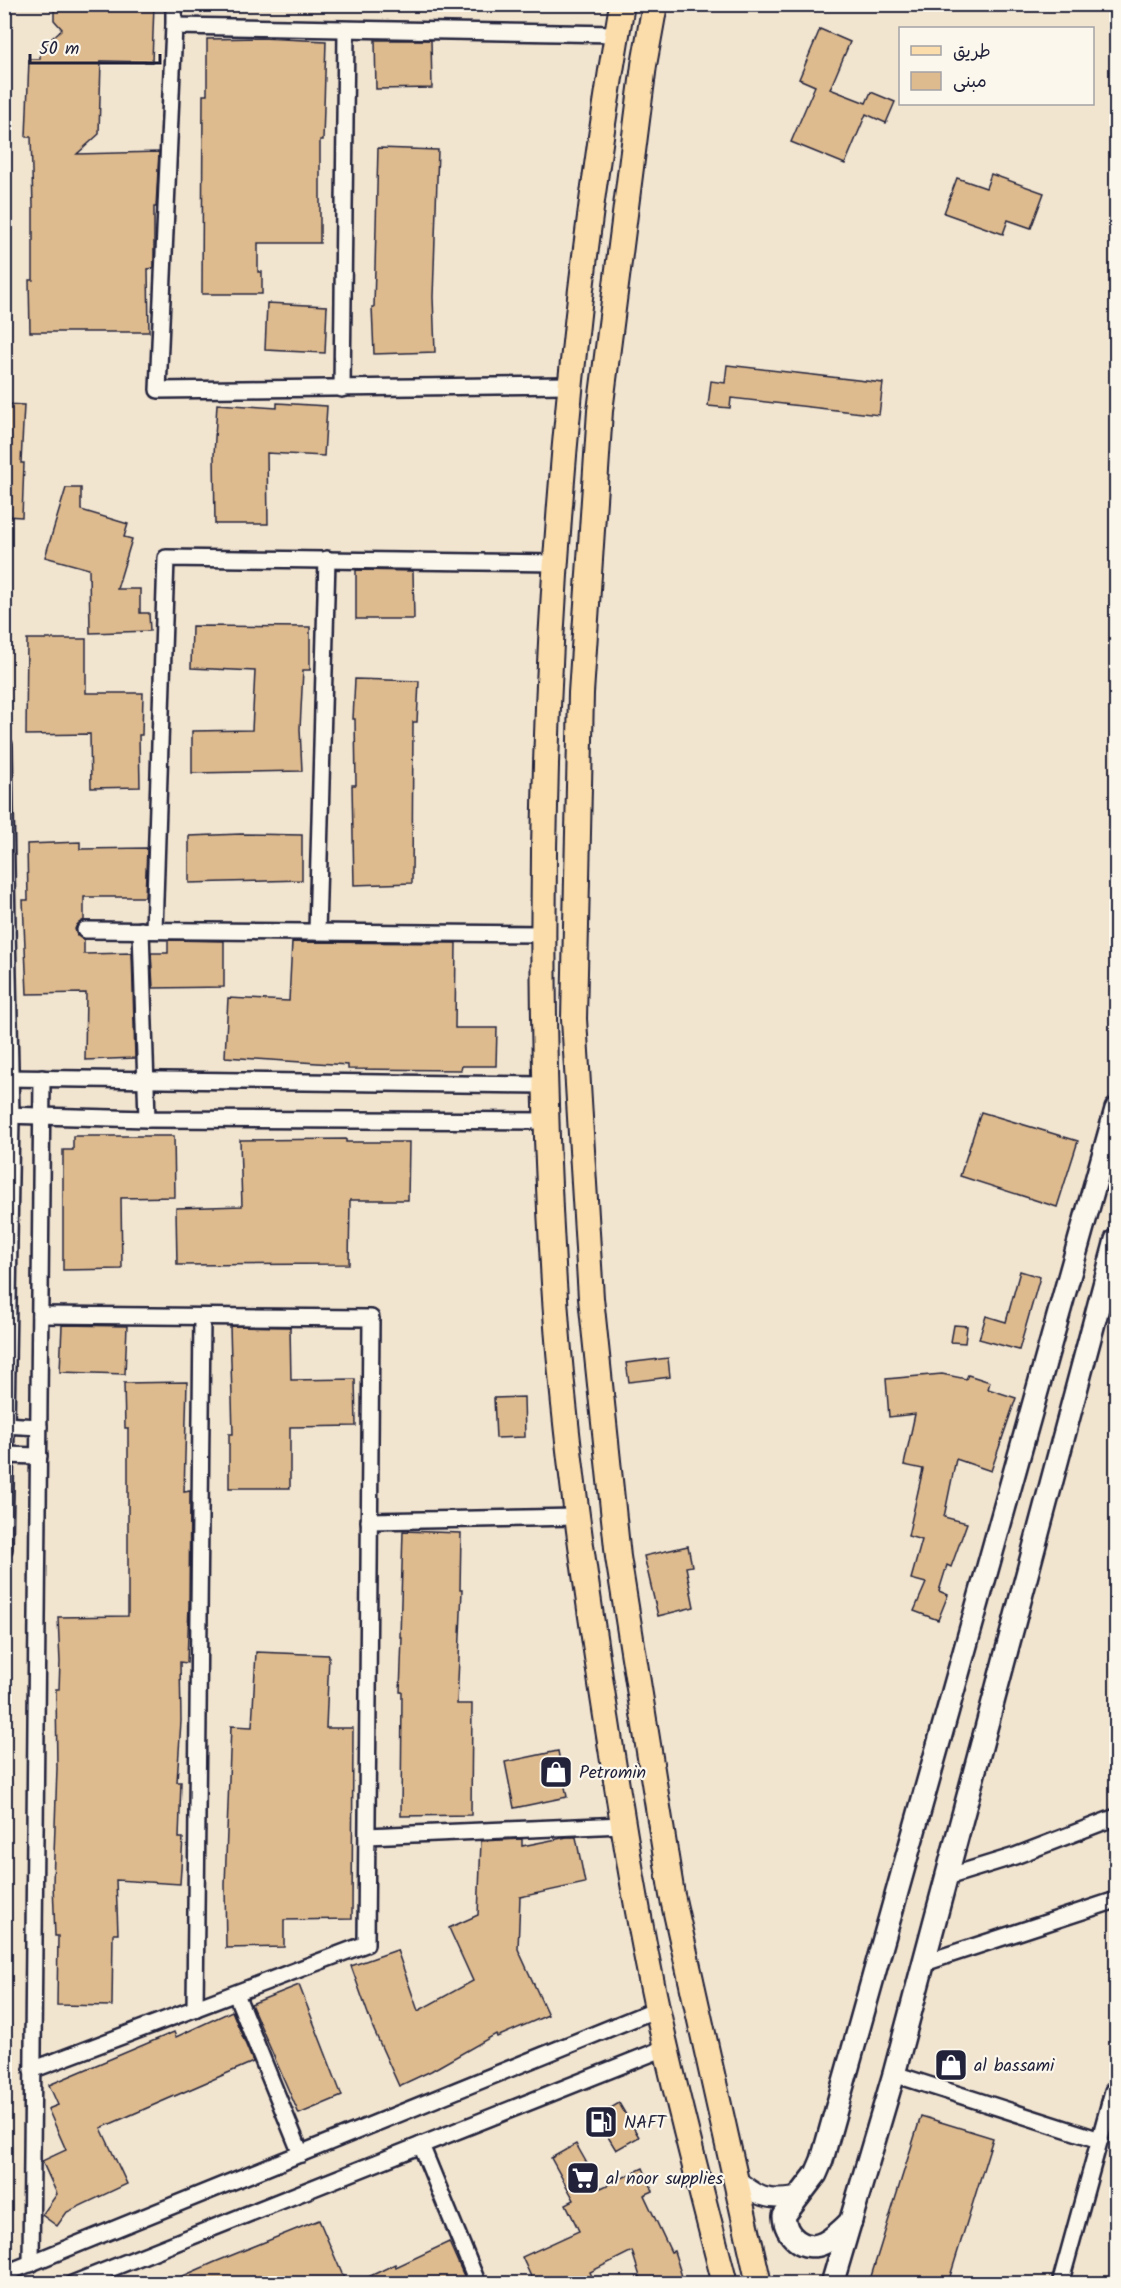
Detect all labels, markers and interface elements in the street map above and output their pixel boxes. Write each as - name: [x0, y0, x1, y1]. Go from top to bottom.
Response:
- scale bar: [30, 27, 160, 65]
- legend: [899, 27, 1094, 105]
- text: 50 m: [39, 35, 79, 64]
- text: طريق: [953, 38, 991, 67]
- text: مبنى: [953, 68, 987, 97]
- shop icon: Petromin: [538, 1754, 574, 1790]
- place label: Petromin: [579, 1759, 646, 1788]
- shop icon: al bassami: [933, 2047, 969, 2083]
- place label: al bassami: [974, 2052, 1055, 2081]
- fuel station icon: NAFT: [583, 2104, 619, 2140]
- place label: NAFT: [624, 2109, 668, 2138]
- supermarket icon: al noor supplies: [565, 2160, 601, 2196]
- place label: al noor supplies: [606, 2165, 723, 2194]

